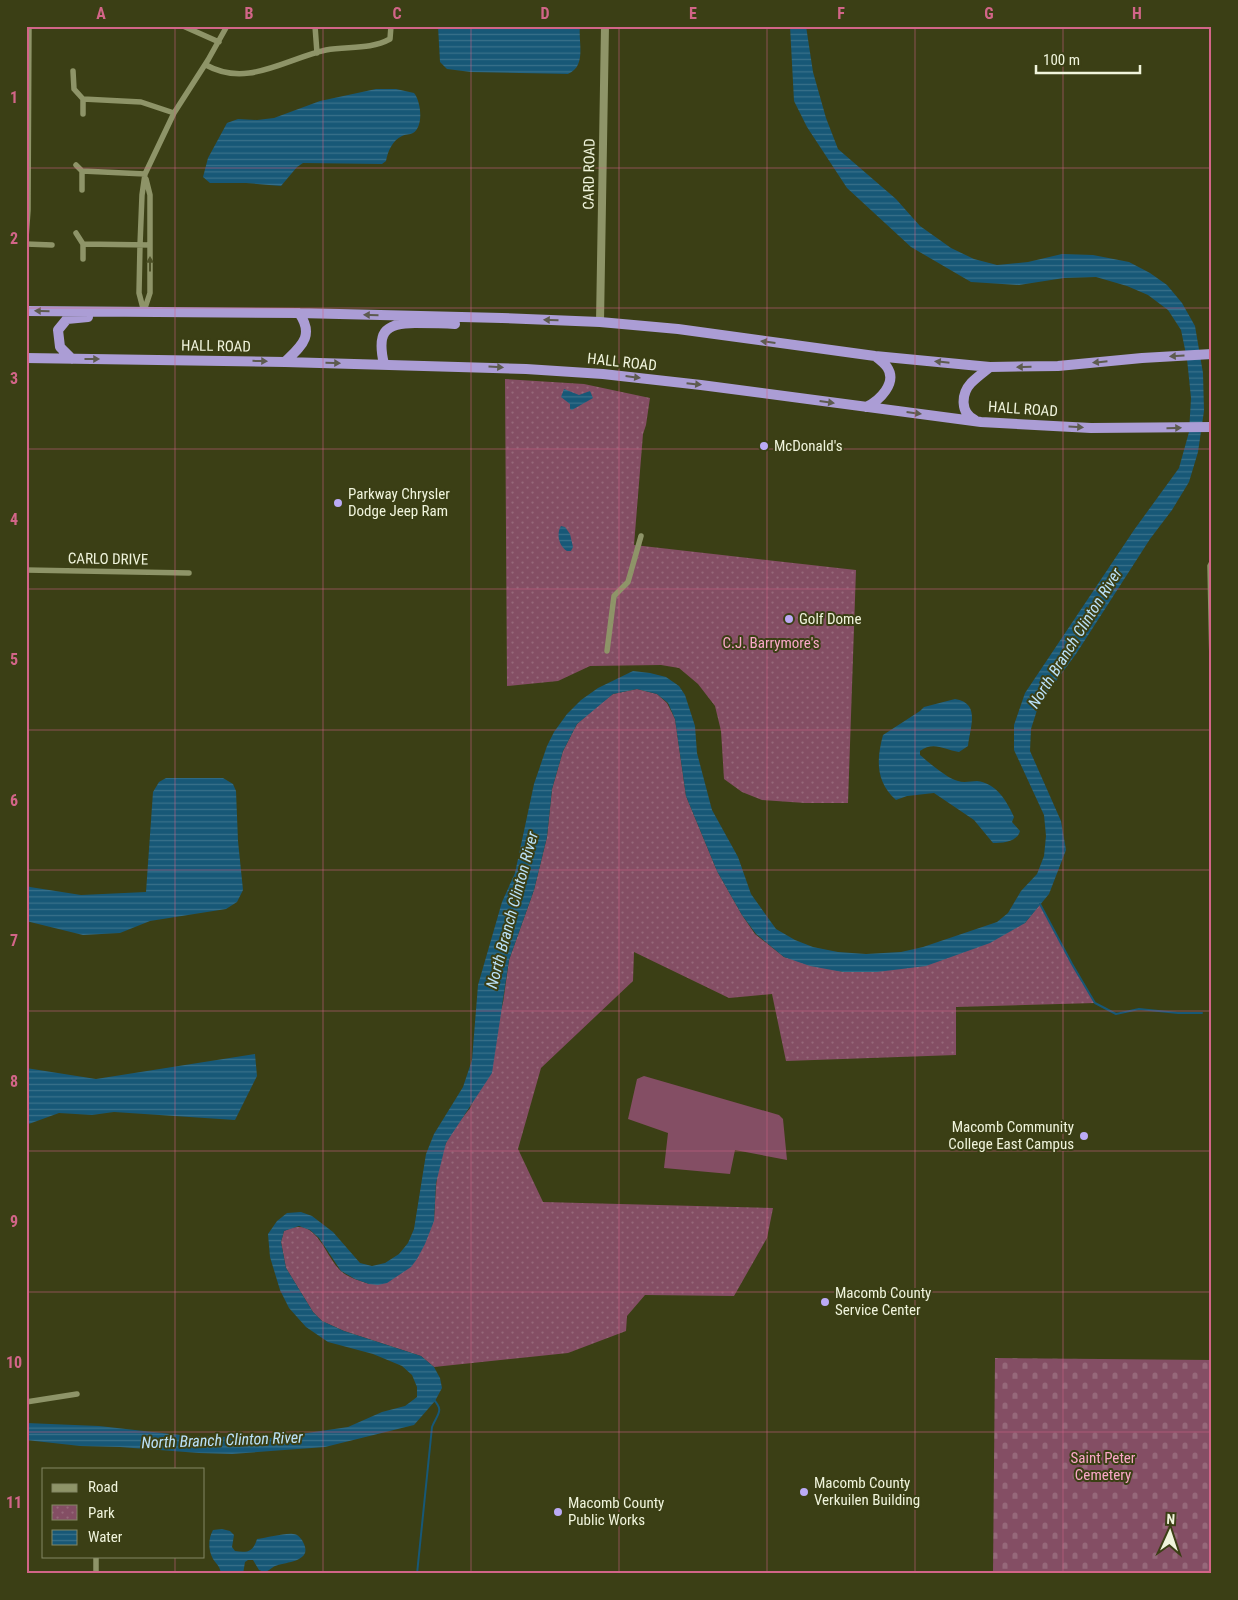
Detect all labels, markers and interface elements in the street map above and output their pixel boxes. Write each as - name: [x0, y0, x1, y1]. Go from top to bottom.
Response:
- text: A: [96, 4, 106, 23]
- text: B: [245, 4, 254, 23]
- text: C: [392, 4, 402, 23]
- text: D: [540, 4, 550, 23]
- text: E: [689, 4, 697, 23]
- text: F: [837, 4, 845, 23]
- text: G: [984, 4, 994, 23]
- text: H: [1132, 4, 1142, 23]
- scale bar: [1036, 42, 1139, 74]
- text: 100 m: [1043, 51, 1080, 69]
- text: 1: [10, 88, 18, 107]
- street label: CARD ROAD: [579, 138, 599, 210]
- text: 2: [10, 229, 18, 248]
- one-way arrow: [146, 256, 154, 272]
- one-way arrow: [34, 307, 50, 315]
- one-way arrow: [363, 311, 379, 319]
- one-way arrow: [543, 315, 559, 323]
- street label: HALL ROAD: [181, 336, 251, 356]
- one-way arrow: [760, 338, 776, 346]
- street label: HALL ROAD: [586, 349, 658, 375]
- one-way arrow: [1169, 353, 1185, 361]
- one-way arrow: [85, 355, 101, 363]
- one-way arrow: [253, 357, 269, 365]
- one-way arrow: [933, 358, 949, 366]
- one-way arrow: [1092, 358, 1108, 366]
- one-way arrow: [326, 359, 342, 367]
- one-way arrow: [1016, 363, 1032, 371]
- one-way arrow: [488, 364, 504, 372]
- text: 3: [10, 369, 18, 388]
- one-way arrow: [626, 373, 642, 381]
- one-way arrow: [687, 380, 703, 388]
- one-way arrow: [819, 398, 835, 406]
- street label: HALL ROAD: [988, 398, 1058, 420]
- one-way arrow: [906, 409, 922, 417]
- one-way arrow: [1068, 424, 1084, 432]
- one-way arrow: [1167, 424, 1183, 432]
- place label: McDonald's: [774, 437, 843, 455]
- marker: McDonald's: [758, 440, 770, 452]
- place label: Parkway Chrysler Dodge Jeep Ram: [348, 485, 450, 520]
- marker: Parkway Chrysler Dodge Jeep Ram: [332, 497, 344, 509]
- text: 4: [10, 510, 18, 529]
- street label: CARLO DRIVE: [68, 549, 148, 569]
- water label: North Branch Clinton River: [1024, 563, 1127, 712]
- place label: Golf Dome: [799, 610, 861, 628]
- marker: Golf Dome: [783, 613, 795, 625]
- park label: C.J. Barrymore's: [722, 634, 820, 652]
- text: 5: [10, 650, 18, 669]
- text: 6: [10, 791, 18, 810]
- water label: North Branch Clinton River: [482, 828, 542, 990]
- text: 7: [10, 931, 18, 950]
- text: 8: [10, 1072, 18, 1091]
- place label: Macomb Community College East Campus: [948, 1118, 1074, 1153]
- marker: Macomb Community College East Campus: [1078, 1130, 1090, 1142]
- text: 9: [10, 1212, 18, 1231]
- place label: Macomb County Service Center: [835, 1284, 931, 1319]
- marker: Macomb County Service Center: [819, 1296, 831, 1308]
- text: 10: [6, 1353, 22, 1372]
- water label: North Branch Clinton River: [141, 1428, 304, 1452]
- park label: Saint Peter Cemetery: [1071, 1449, 1136, 1484]
- legend: [42, 1468, 205, 1558]
- place label: Macomb County Verkuilen Building: [814, 1474, 920, 1509]
- text: Road: [88, 1478, 118, 1496]
- marker: Macomb County Verkuilen Building: [798, 1486, 810, 1498]
- text: 11: [6, 1493, 22, 1512]
- place label: Macomb County Public Works: [568, 1494, 664, 1529]
- text: Park: [88, 1504, 115, 1522]
- marker: Macomb County Public Works: [552, 1506, 564, 1518]
- north arrow: [1146, 1508, 1196, 1558]
- text: N: [1166, 1511, 1175, 1527]
- text: Water: [88, 1528, 123, 1546]

